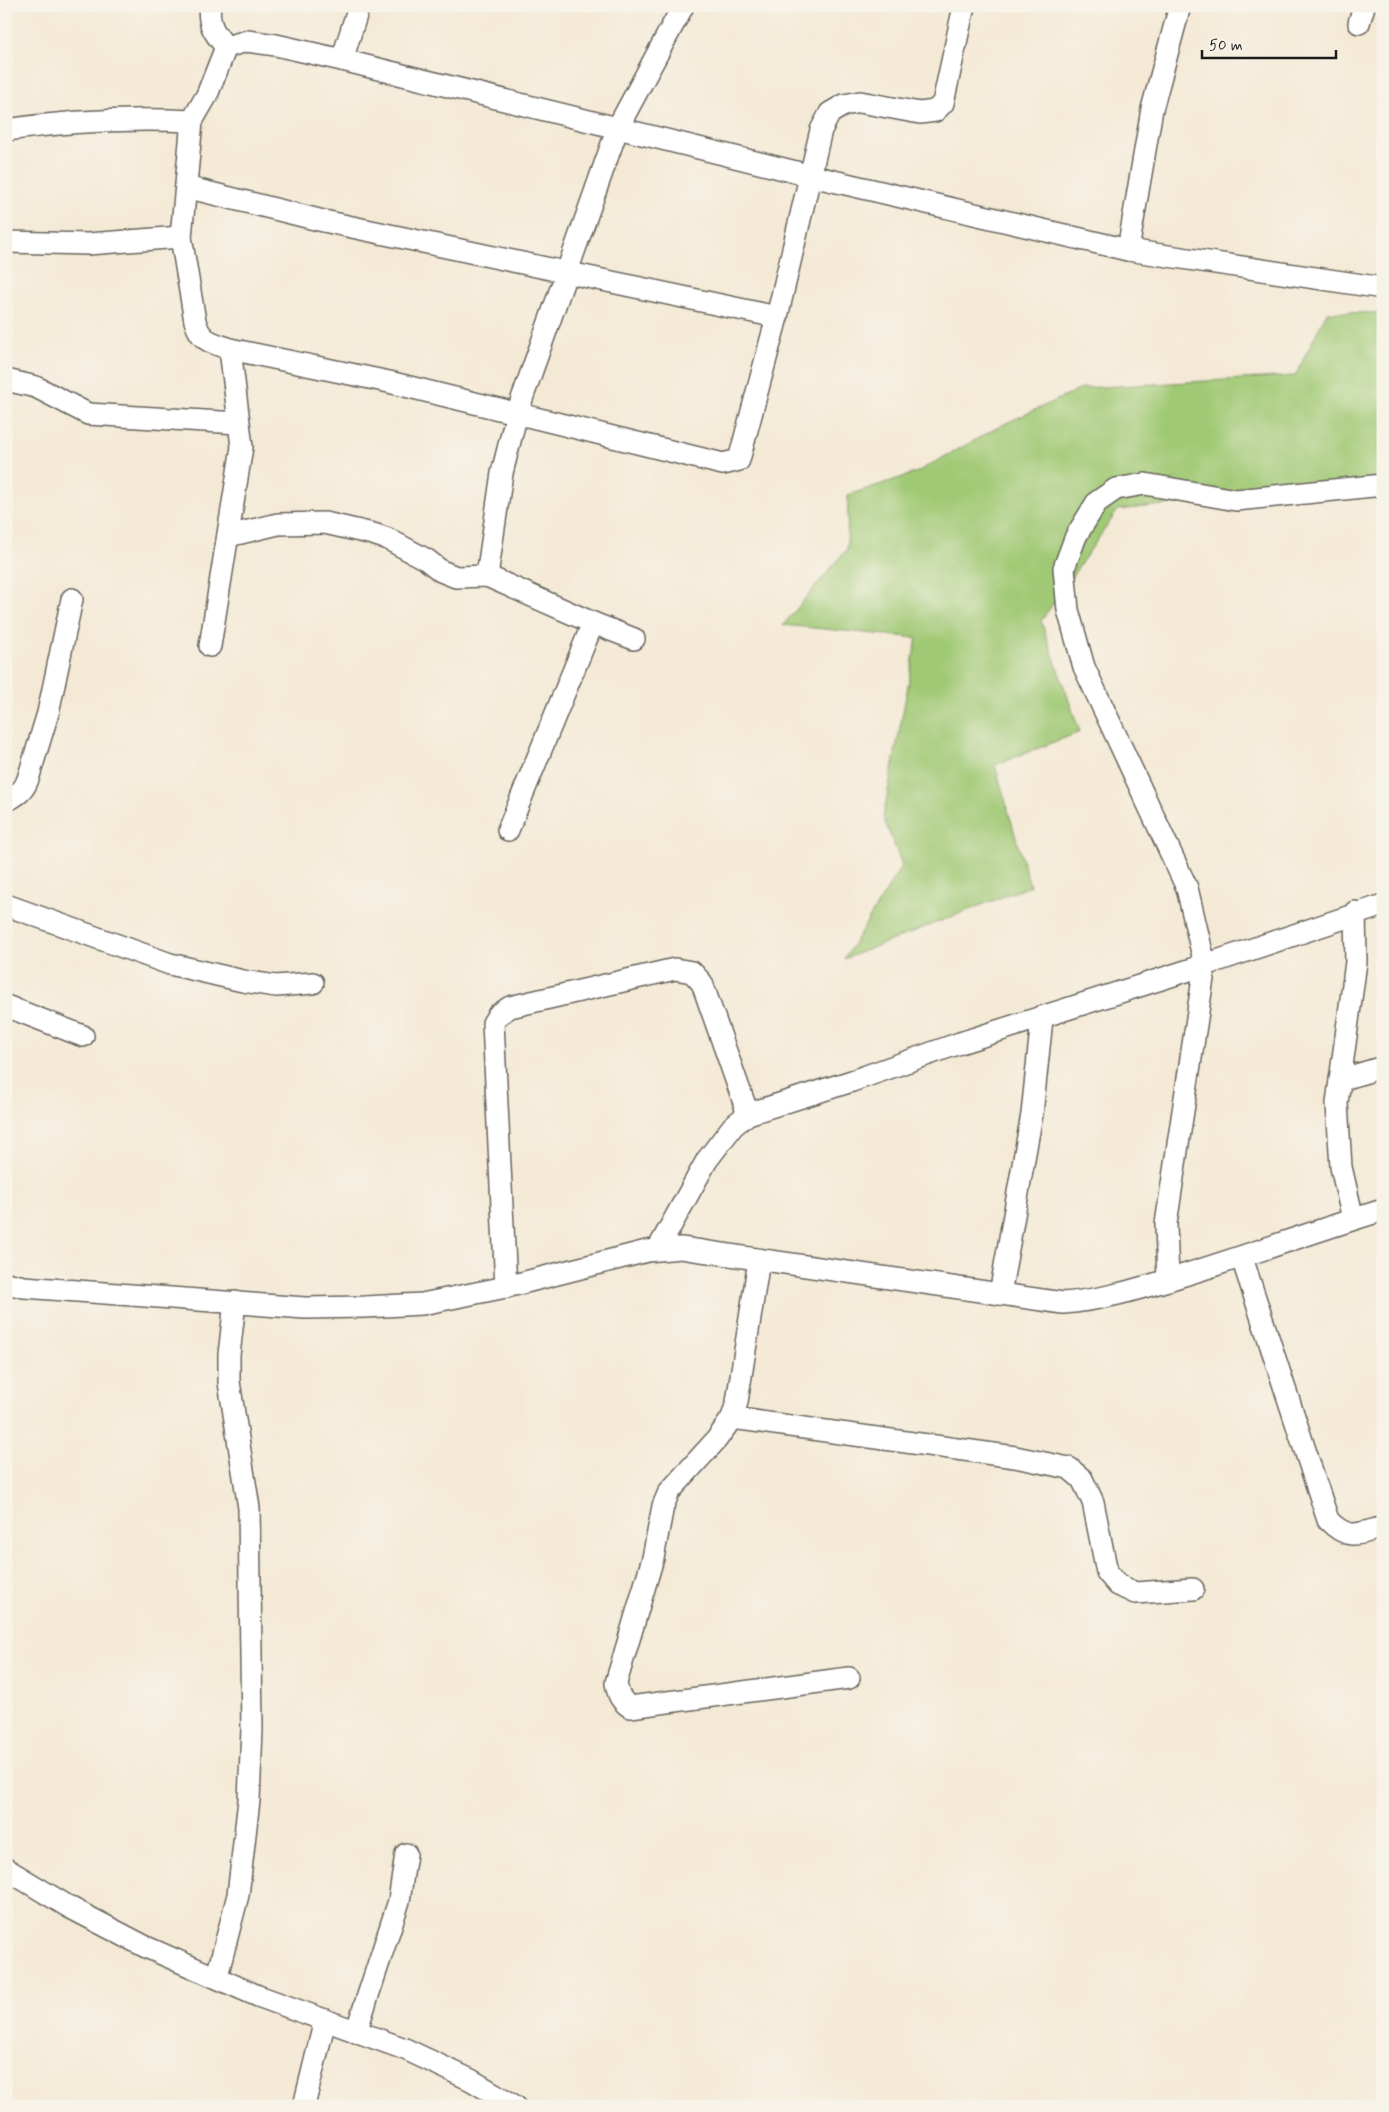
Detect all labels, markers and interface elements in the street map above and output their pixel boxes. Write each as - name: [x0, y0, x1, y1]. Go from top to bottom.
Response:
- scale bar: [1202, 28, 1335, 60]
- text: 50 m: [1209, 36, 1243, 56]

